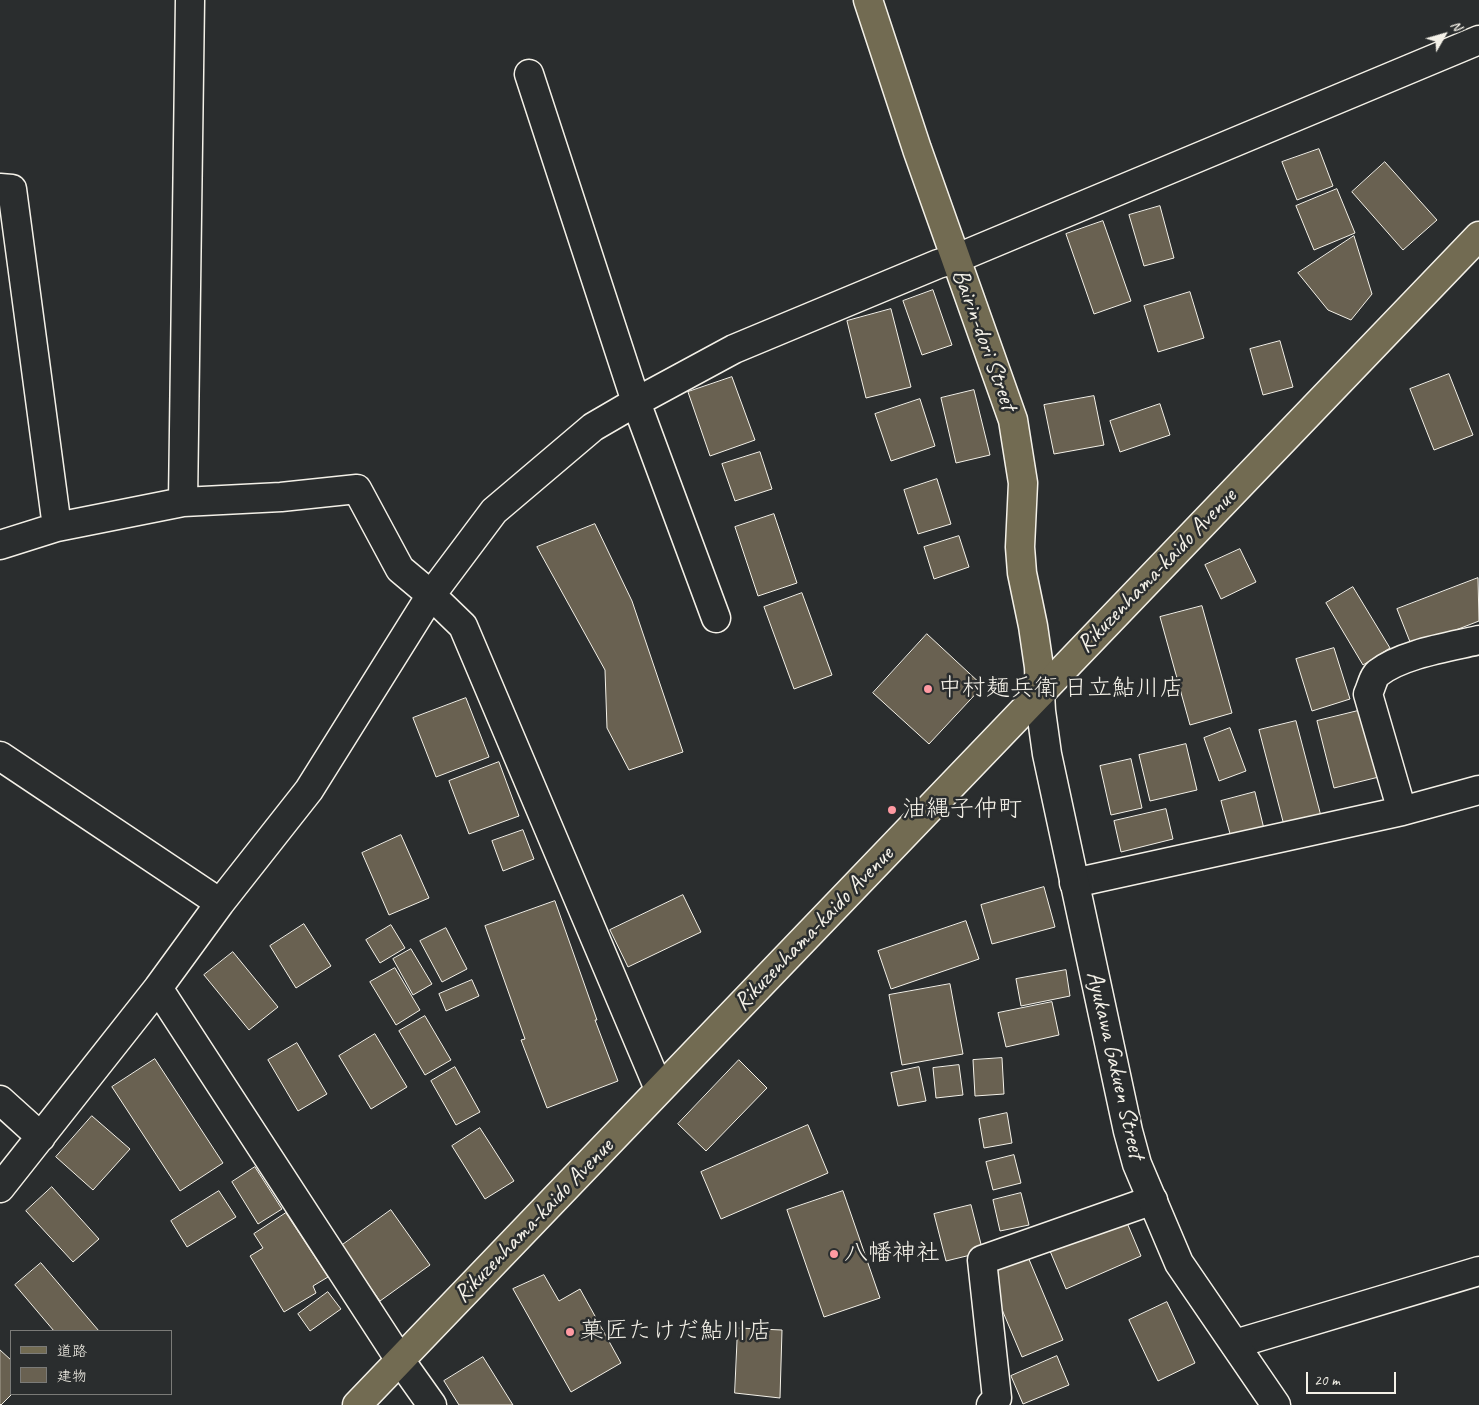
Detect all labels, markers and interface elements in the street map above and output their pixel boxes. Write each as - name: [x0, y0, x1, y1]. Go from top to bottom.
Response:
- north arrow: [1419, 10, 1469, 60]
- text: N: [1447, 17, 1466, 34]
- street label: Bairin-dori Street: [945, 265, 1023, 415]
- street label: Rikuzenhama-kaido Avenue: [1071, 483, 1243, 659]
- place label: 中村麺兵衛 日立鮎川店: [938, 675, 1184, 703]
- marker: 中村麺兵衛 日立鮎川店: [922, 683, 934, 695]
- place label: 油縄子仲町: [902, 796, 1022, 824]
- marker: 油縄子仲町: [886, 804, 898, 816]
- street label: Rikuzenhama-kaido Avenue: [728, 841, 900, 1017]
- street label: Ayukawa Gakuen Street: [1079, 968, 1151, 1162]
- street label: Rikuzenhama-kaido Avenue: [448, 1133, 620, 1309]
- place label: 八幡神社: [844, 1240, 940, 1268]
- marker: 八幡神社: [828, 1248, 840, 1260]
- place label: 菓匠たけだ鮎川店: [580, 1318, 772, 1346]
- marker: 菓匠たけだ鮎川店: [564, 1326, 576, 1338]
- legend: [10, 1330, 172, 1395]
- text: 道路: [57, 1342, 87, 1361]
- scale bar: [1309, 1362, 1399, 1394]
- text: 建物: [57, 1367, 87, 1386]
- text: 20 m: [1314, 1371, 1340, 1390]

